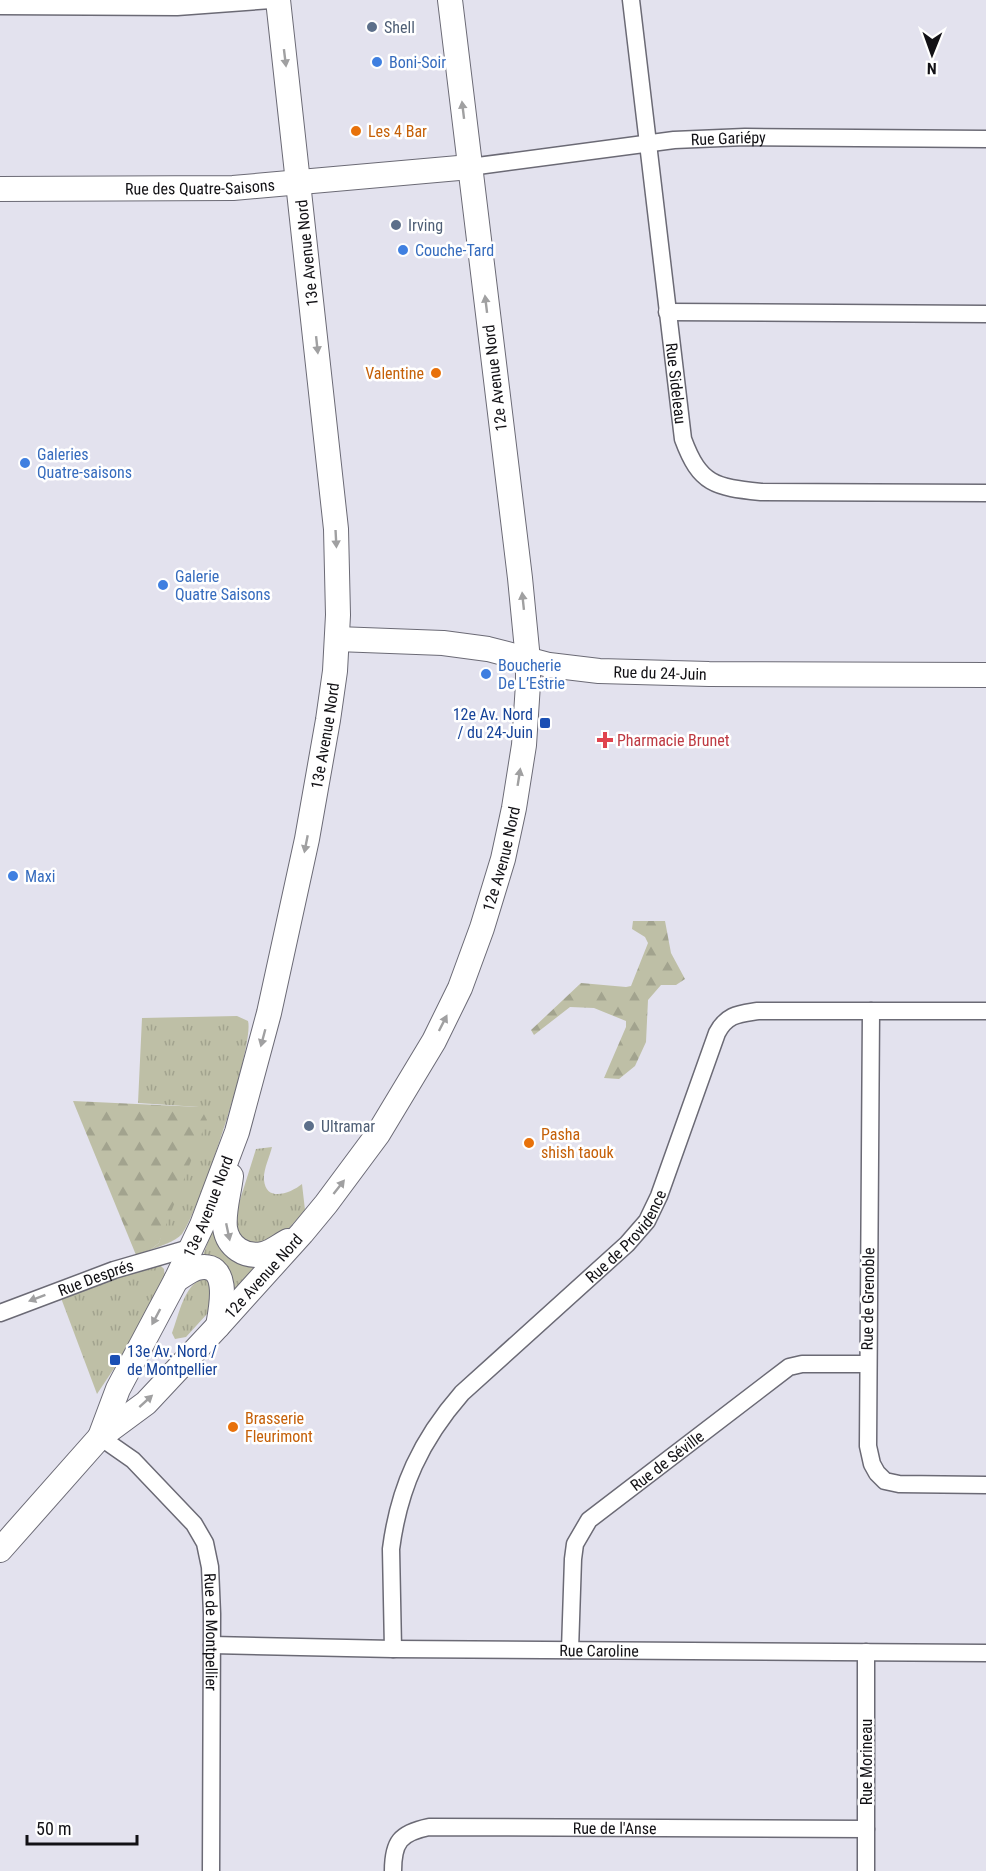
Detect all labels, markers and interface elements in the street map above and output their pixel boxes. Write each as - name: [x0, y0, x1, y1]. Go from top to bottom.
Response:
- place label: Shell: [384, 18, 415, 37]
- marker: Shell: [365, 20, 379, 34]
- north arrow: [902, 24, 962, 84]
- one-way arrow: [280, 49, 290, 68]
- place label: Boni-Soir: [389, 53, 446, 72]
- marker: Boni-Soir: [370, 55, 384, 69]
- text: N: [927, 59, 937, 78]
- one-way arrow: [458, 100, 468, 119]
- place label: Les 4 Bar: [368, 122, 427, 141]
- marker: Les 4 Bar: [349, 124, 363, 138]
- street label: Rue Gariépy: [690, 127, 766, 149]
- street label: Rue des Quatre-Saisons: [125, 175, 276, 198]
- street label: 13e Avenue Nord: [292, 199, 322, 307]
- place label: Irving: [408, 216, 443, 235]
- marker: Irving: [389, 218, 403, 232]
- place label: Couche-Tard: [415, 241, 494, 260]
- marker: Couche-Tard: [396, 243, 410, 257]
- one-way arrow: [482, 294, 491, 313]
- street label: 12e Avenue Nord: [479, 324, 511, 432]
- one-way arrow: [312, 335, 322, 354]
- street label: Rue Sideleau: [662, 342, 691, 425]
- place label: Valentine: [365, 364, 424, 383]
- marker: Valentine: [429, 366, 443, 380]
- place label: Galeries Quatre-saisons: [37, 445, 132, 482]
- marker: Galeries Quatre-saisons: [18, 456, 32, 470]
- one-way arrow: [332, 529, 341, 548]
- place label: Galerie Quatre Saisons: [175, 567, 271, 604]
- marker: Galerie Quatre Saisons: [156, 578, 170, 592]
- one-way arrow: [518, 592, 527, 611]
- place label: Boucherie De L’Estrie: [498, 656, 565, 693]
- street label: Rue du 24-Juin: [613, 662, 707, 683]
- marker: Boucherie De L’Estrie: [479, 667, 493, 681]
- street label: 13e Avenue Nord: [307, 681, 343, 790]
- place label: 12e Av. Nord / du 24-Juin: [453, 705, 533, 742]
- marker: 12e Av. Nord / du 24-Juin: [538, 716, 552, 730]
- place label: Pharmacie Brunet: [617, 731, 730, 750]
- marker: Pharmacie Brunet: [598, 733, 612, 747]
- one-way arrow: [515, 768, 524, 787]
- street label: 12e Avenue Nord: [478, 805, 524, 913]
- one-way arrow: [301, 834, 310, 853]
- place label: Maxi: [25, 867, 55, 886]
- marker: Maxi: [6, 869, 20, 883]
- one-way arrow: [438, 1014, 448, 1031]
- one-way arrow: [257, 1029, 267, 1047]
- place label: Ultramar: [321, 1117, 375, 1136]
- marker: Ultramar: [302, 1119, 316, 1133]
- place label: Pasha shish taouk: [541, 1125, 615, 1162]
- marker: Pasha shish taouk: [522, 1136, 536, 1150]
- street label: 13e Avenue Nord: [179, 1153, 237, 1260]
- one-way arrow: [332, 1180, 344, 1195]
- street label: Rue de Providence: [581, 1188, 670, 1286]
- one-way arrow: [223, 1222, 233, 1241]
- street label: 12e Avenue Nord: [220, 1230, 306, 1322]
- street label: Rue de Grenoble: [858, 1247, 878, 1351]
- street label: Rue Després: [55, 1255, 135, 1300]
- one-way arrow: [28, 1294, 46, 1304]
- one-way arrow: [151, 1309, 161, 1326]
- place label: 13e Av. Nord / de Montpellier: [127, 1342, 218, 1379]
- marker: 13e Av. Nord / de Montpellier: [108, 1353, 122, 1367]
- one-way arrow: [138, 1395, 153, 1408]
- place label: Brasserie Fleurimont: [245, 1409, 313, 1446]
- marker: Brasserie Fleurimont: [226, 1420, 240, 1434]
- street label: Rue de Séville: [626, 1426, 707, 1495]
- street label: Rue de Montpellier: [201, 1573, 222, 1691]
- street label: Rue Caroline: [559, 1641, 639, 1660]
- street label: Rue Morineau: [857, 1719, 876, 1805]
- scale bar: [27, 1808, 136, 1846]
- text: 50 m: [36, 1818, 71, 1839]
- street label: Rue de l'Anse: [573, 1818, 657, 1838]

